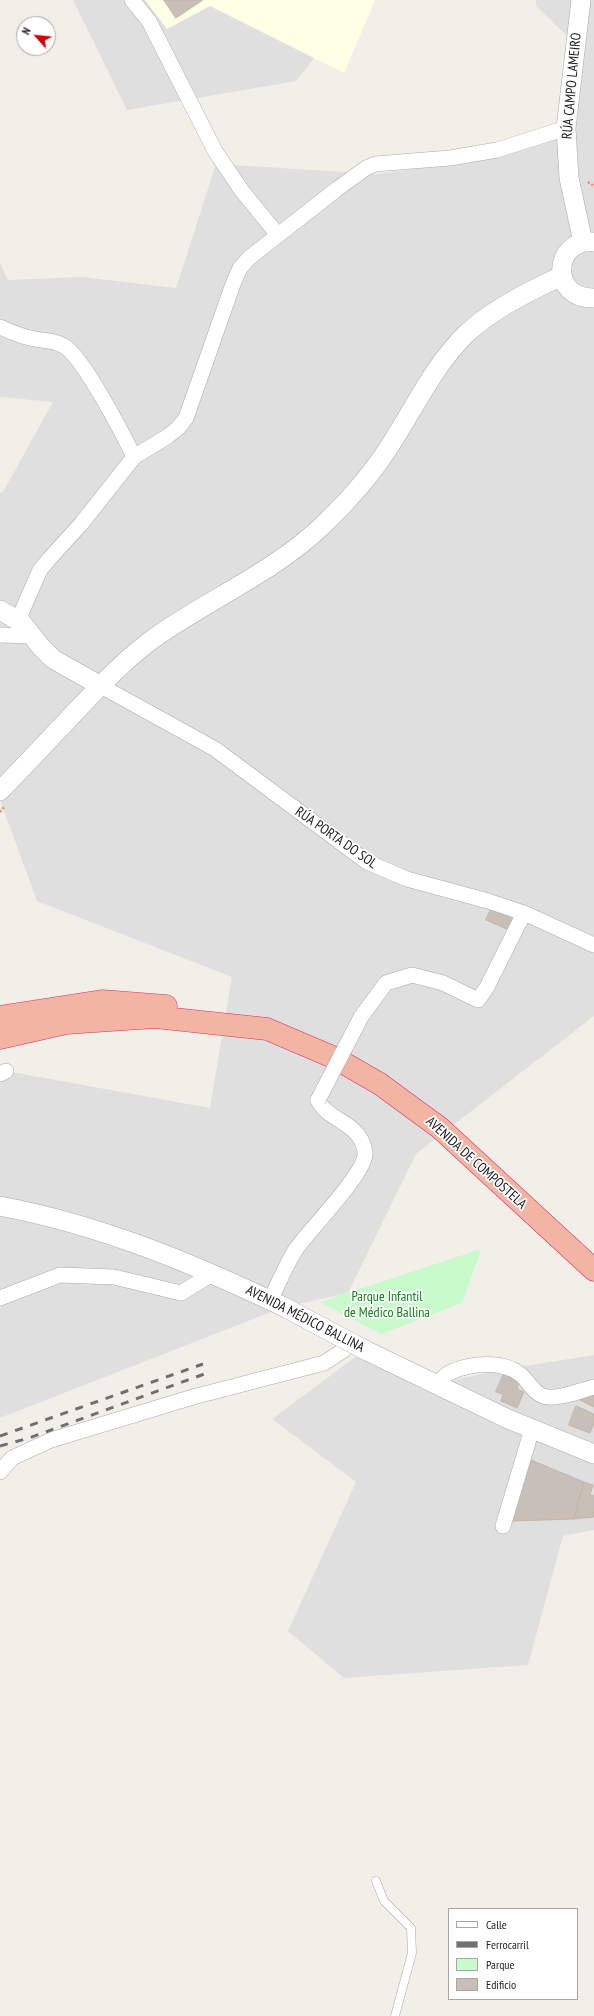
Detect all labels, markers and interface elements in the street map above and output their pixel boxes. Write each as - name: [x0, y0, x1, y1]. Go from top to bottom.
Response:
- north arrow: [16, 16, 56, 56]
- text: N: [19, 25, 34, 37]
- street label: RÚA CAMPO LAMEIRO: [559, 32, 585, 140]
- street label: RÚA PORTA DO SOL: [292, 804, 380, 872]
- street label: AVENIDA DE COMPOSTELA: [422, 1113, 530, 1213]
- street label: AVENIDA MÉDICO BALLINA: [243, 1282, 367, 1356]
- park label: Parque Infantil de Médico Ballina: [344, 1289, 430, 1322]
- legend: [448, 1908, 578, 2000]
- text: Calle: [486, 1917, 507, 1932]
- text: Ferrocarril: [486, 1937, 529, 1952]
- text: Parque: [486, 1957, 515, 1972]
- text: Edificio: [486, 1977, 516, 1992]

